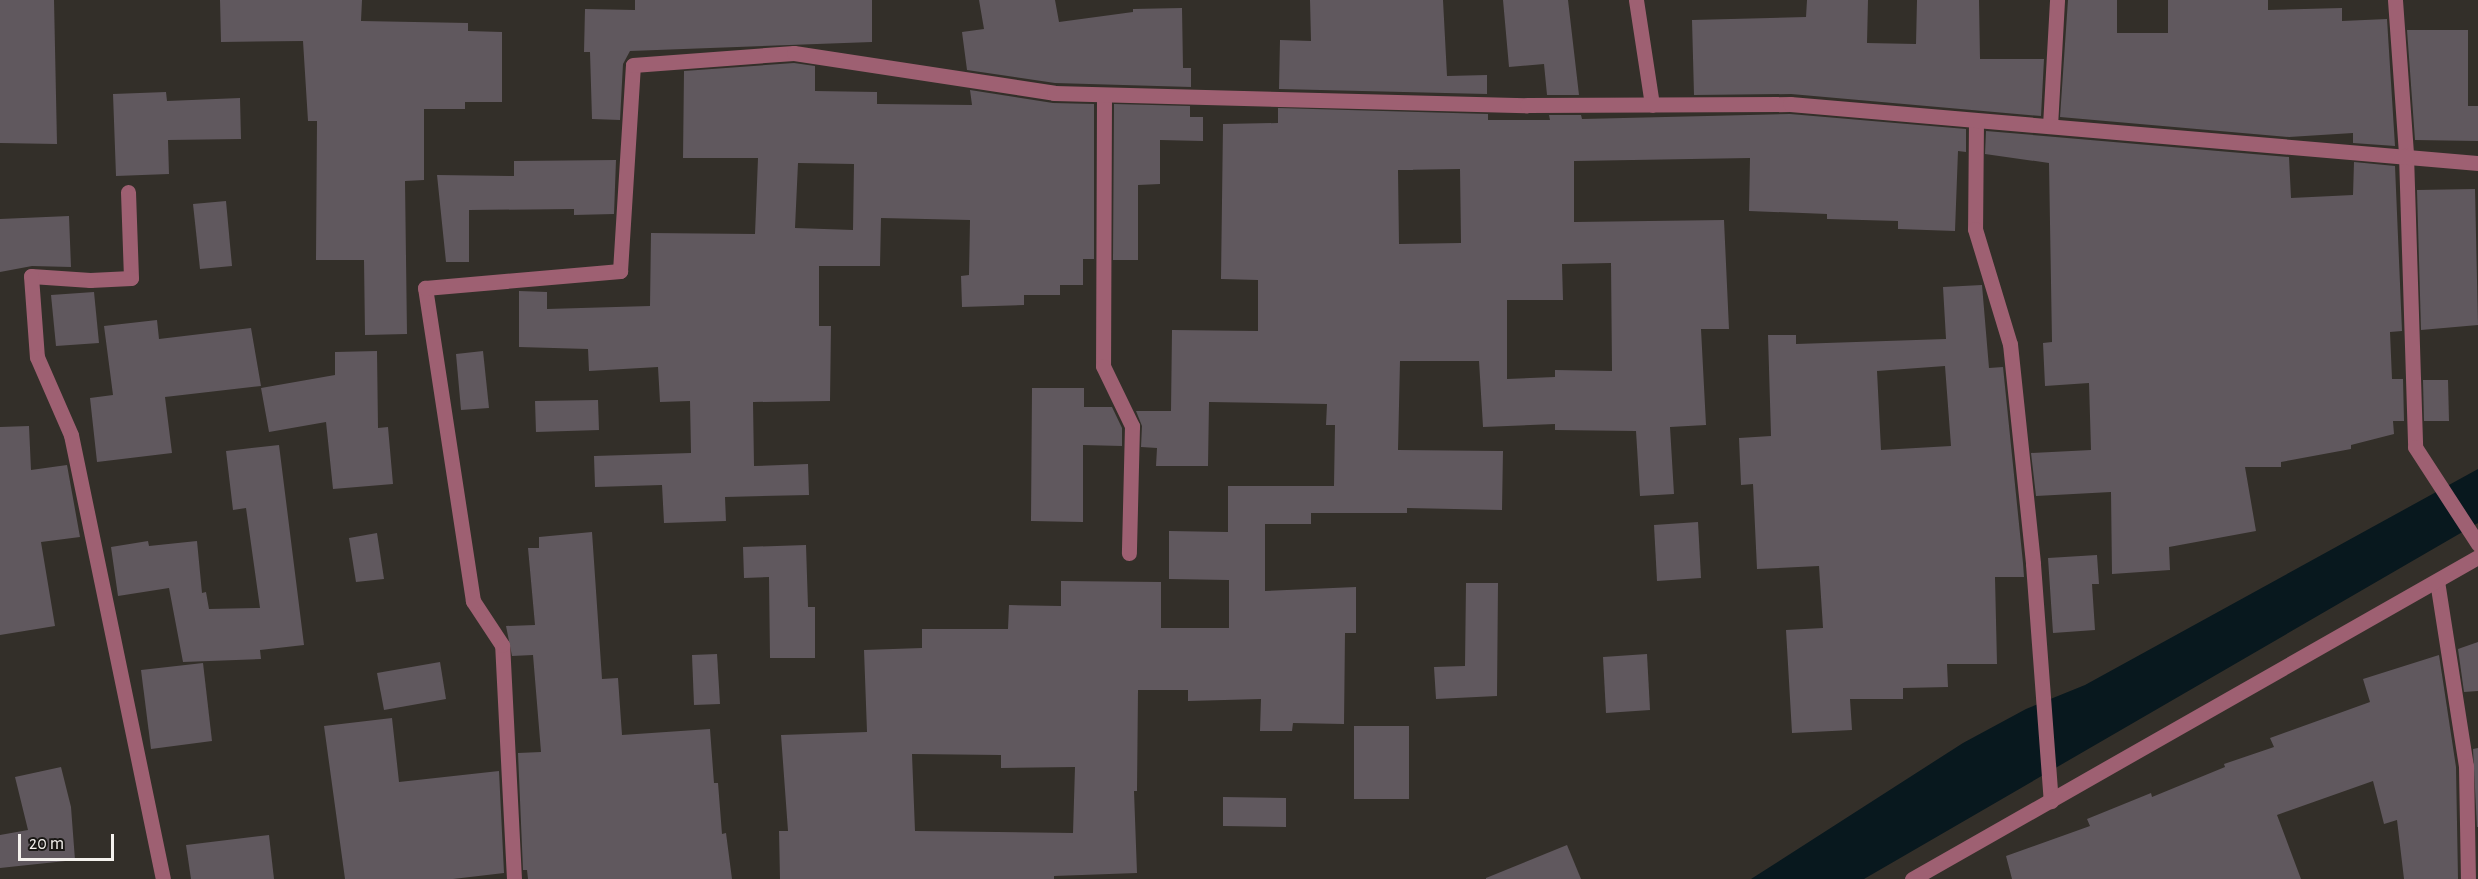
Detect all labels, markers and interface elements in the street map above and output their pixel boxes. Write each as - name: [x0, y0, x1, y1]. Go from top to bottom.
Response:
- scale bar: [21, 822, 117, 860]
- text: 20 m: [29, 835, 64, 853]

